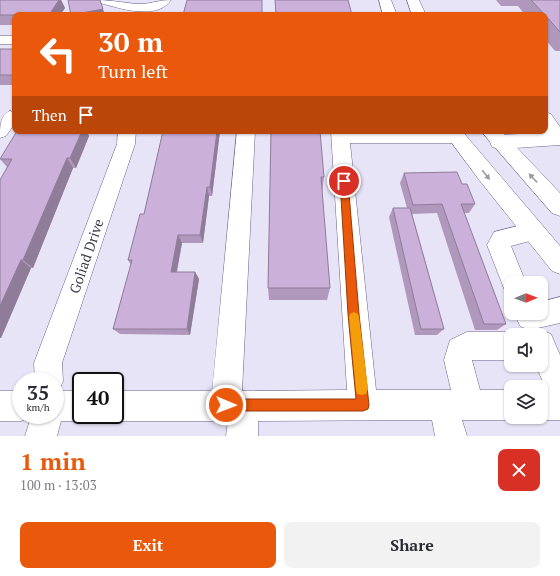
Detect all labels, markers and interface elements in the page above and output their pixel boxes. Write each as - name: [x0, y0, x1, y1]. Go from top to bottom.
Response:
- text: 30 m: [98, 23, 163, 60]
- icon: left: [32, 28, 84, 80]
- text: Turn left: [98, 59, 168, 83]
- icon: arrive: [75, 104, 97, 126]
- text: Then: [32, 105, 67, 125]
- pin: [327, 164, 361, 198]
- icon: arrive: [333, 170, 355, 192]
- one-way arrow: [482, 170, 491, 180]
- one-way arrow: [529, 173, 538, 183]
- street label: Goliad Drive: [64, 216, 108, 296]
- north arrow: [504, 276, 548, 320]
- map controls: [504, 276, 548, 424]
- button: sound: [504, 328, 548, 372]
- speed limit sign: 40: [72, 372, 124, 424]
- text: 35: [27, 379, 49, 406]
- button: layers: [504, 380, 548, 424]
- position arrow: [205, 384, 247, 426]
- text: km/h: [26, 401, 50, 414]
- text: 1 min: [20, 445, 86, 477]
- button: close: [498, 449, 540, 491]
- text: 100 m · 13:03: [20, 476, 97, 494]
- button: Exit: [20, 522, 276, 568]
- button: Share: [284, 522, 540, 568]

